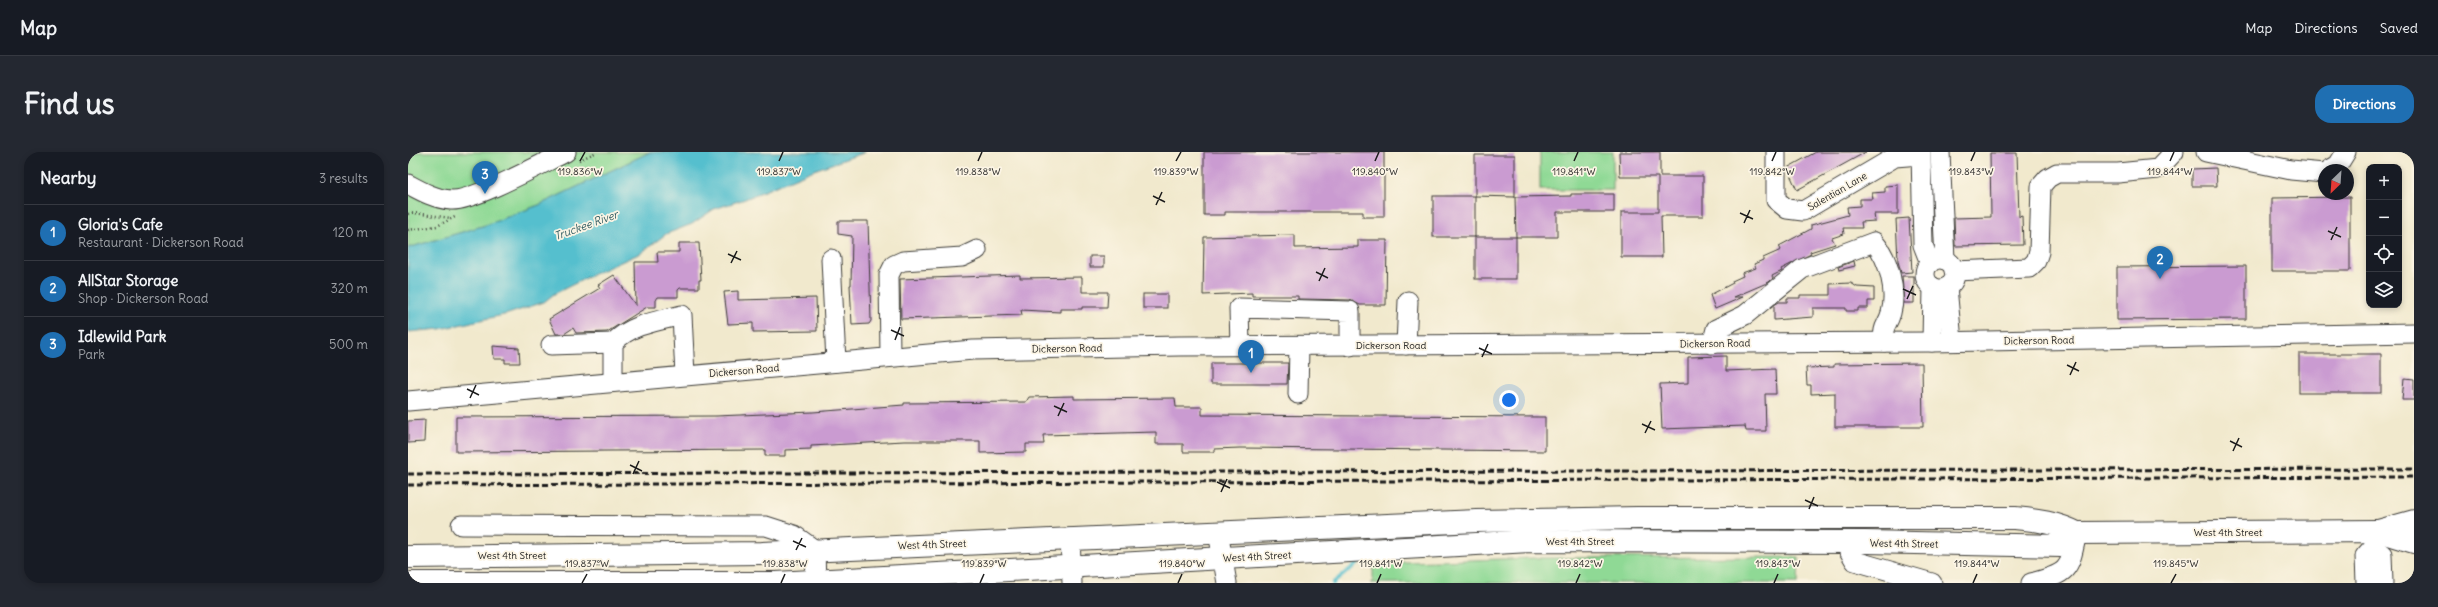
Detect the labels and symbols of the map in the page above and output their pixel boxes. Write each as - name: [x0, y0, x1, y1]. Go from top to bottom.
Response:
- pin: 3: [472, 161, 498, 194]
- north arrow: [2318, 164, 2354, 200]
- text: 119.836°W: [557, 165, 603, 178]
- text: 119.837°W: [757, 165, 801, 178]
- text: 119.838°W: [955, 165, 1001, 178]
- text: 119.839°W: [1153, 165, 1199, 178]
- text: 119.840°W: [1352, 165, 1398, 178]
- text: 119.841°W: [1552, 165, 1596, 178]
- text: 119.842°W: [1750, 165, 1795, 178]
- text: 119.843°W: [1948, 165, 1994, 178]
- text: 119.844°W: [2147, 165, 2193, 178]
- street label: Salentian Lane: [1805, 169, 1869, 214]
- water label: Truckee River: [552, 207, 621, 243]
- pin: 2: [2147, 246, 2173, 279]
- street label: Dickerson Road: [2004, 333, 2075, 348]
- street label: Dickerson Road: [1680, 336, 1751, 351]
- street label: Dickerson Road: [1356, 339, 1426, 352]
- pin: 1: [1238, 340, 1264, 373]
- street label: Dickerson Road: [1032, 341, 1103, 356]
- street label: Dickerson Road: [708, 361, 780, 380]
- your location: [1499, 390, 1519, 410]
- street label: West 4th Street: [2194, 526, 2263, 539]
- street label: West 4th Street: [1546, 535, 1615, 548]
- street label: West 4th Street: [1870, 536, 1939, 551]
- street label: West 4th Street: [898, 537, 967, 552]
- street label: West 4th Street: [1223, 548, 1292, 565]
- street label: West 4th Street: [478, 549, 547, 562]
- text: 119.837°W: [565, 557, 609, 570]
- text: 119.838°W: [762, 557, 808, 570]
- text: 119.839°W: [961, 557, 1007, 570]
- text: 119.840°W: [1159, 557, 1205, 570]
- text: 119.841°W: [1359, 557, 1403, 570]
- text: 119.842°W: [1558, 557, 1603, 570]
- text: 119.843°W: [1755, 557, 1801, 570]
- text: 119.844°W: [1954, 557, 2000, 570]
- text: 119.845°W: [2153, 557, 2199, 570]

